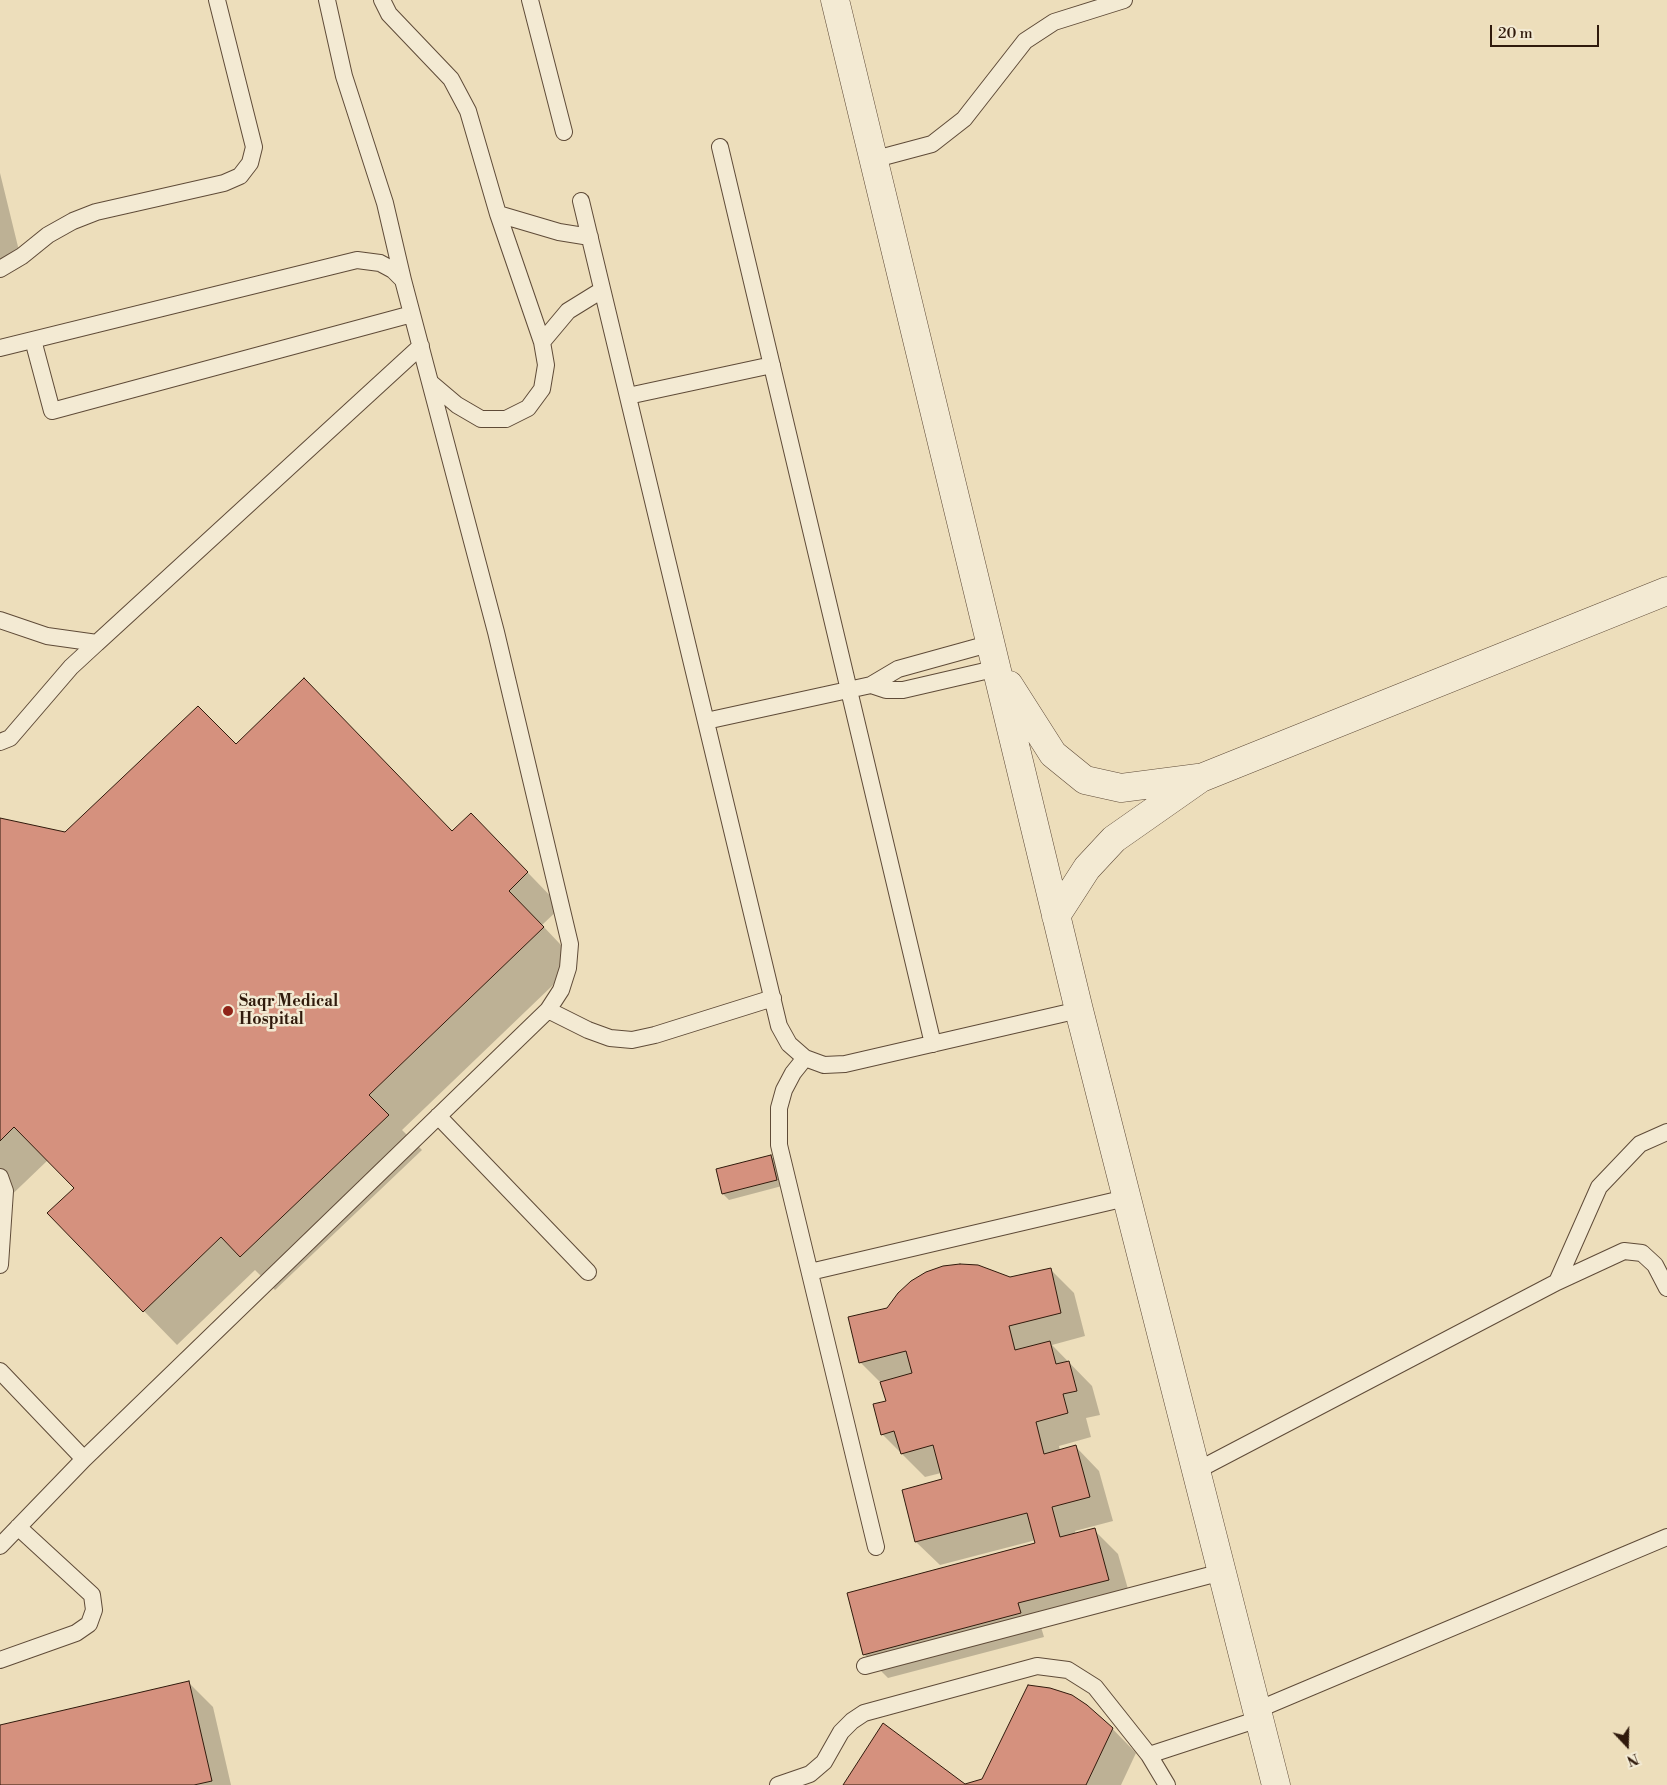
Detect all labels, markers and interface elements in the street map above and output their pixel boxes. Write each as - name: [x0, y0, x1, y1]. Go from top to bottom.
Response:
- scale bar: [1492, 15, 1601, 47]
- text: 20 m: [1498, 24, 1533, 43]
- place label: Saqr Medical Hospital: [239, 992, 338, 1030]
- marker: Saqr Medical Hospital: [221, 1004, 235, 1018]
- north arrow: [1602, 1720, 1652, 1770]
- text: N: [1624, 1749, 1641, 1769]

